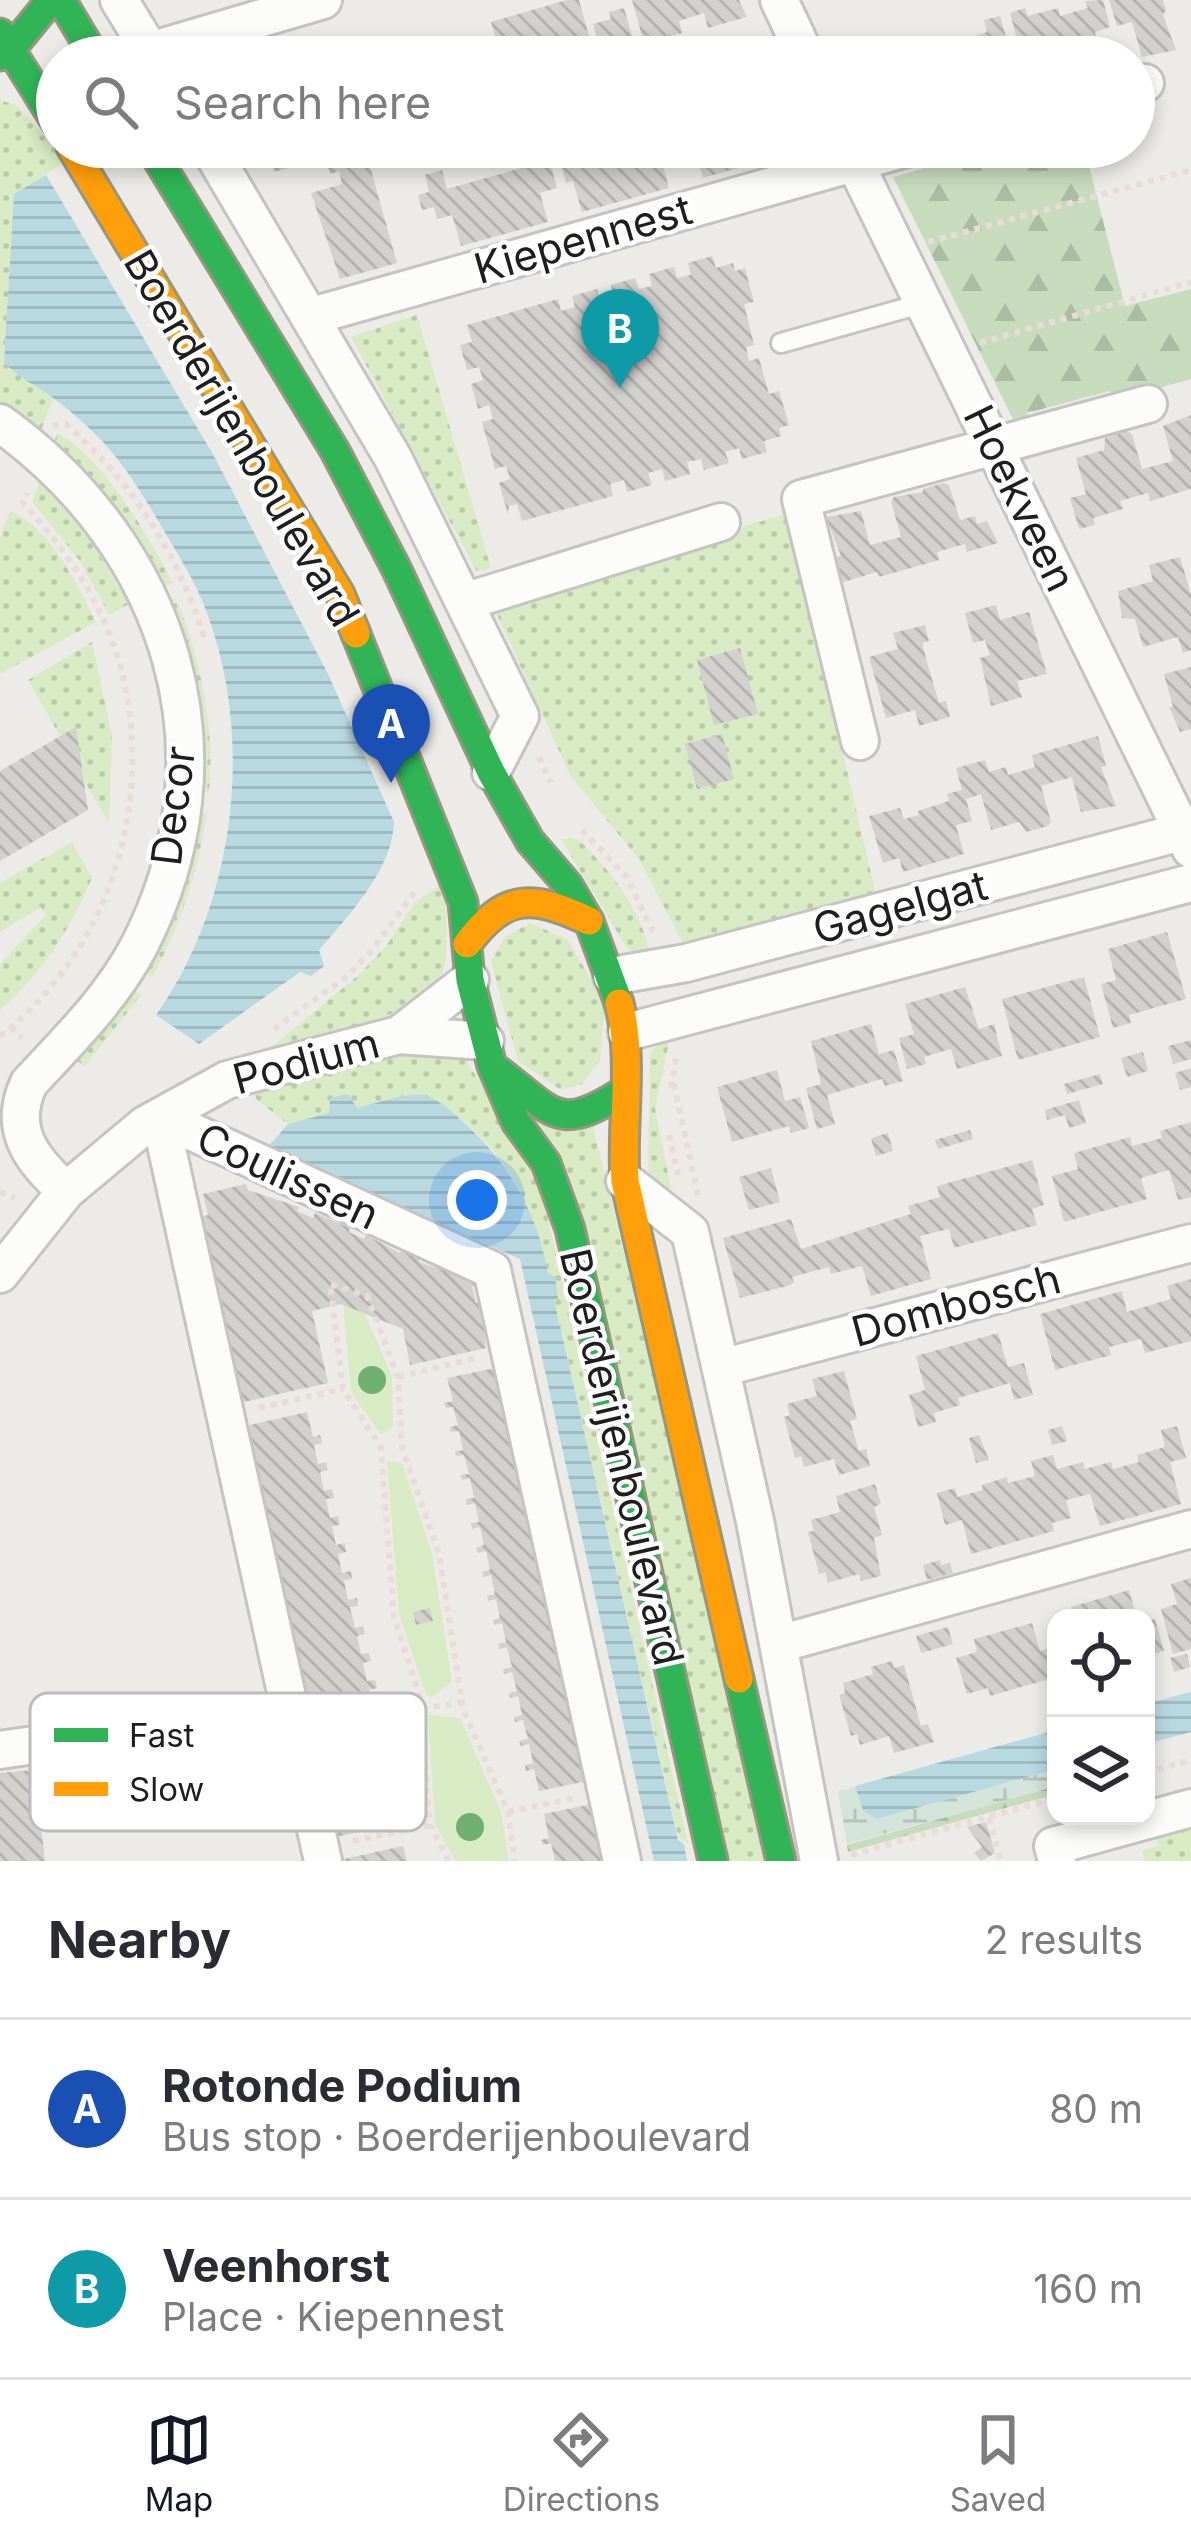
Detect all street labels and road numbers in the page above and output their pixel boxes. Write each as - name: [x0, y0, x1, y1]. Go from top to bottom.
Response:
- street label: Kiepennest: [468, 183, 697, 294]
- street label: Boerderijenboulevard: [114, 241, 371, 635]
- street label: Hoekveen: [954, 396, 1087, 599]
- street label: Decor: [140, 743, 205, 868]
- street label: Gagelgat: [807, 859, 993, 954]
- street label: Podium: [227, 1017, 385, 1104]
- street label: Coulissen: [189, 1111, 387, 1240]
- street label: Boerderijenboulevard: [550, 1244, 695, 1670]
- street label: Dombosch: [846, 1252, 1066, 1357]

